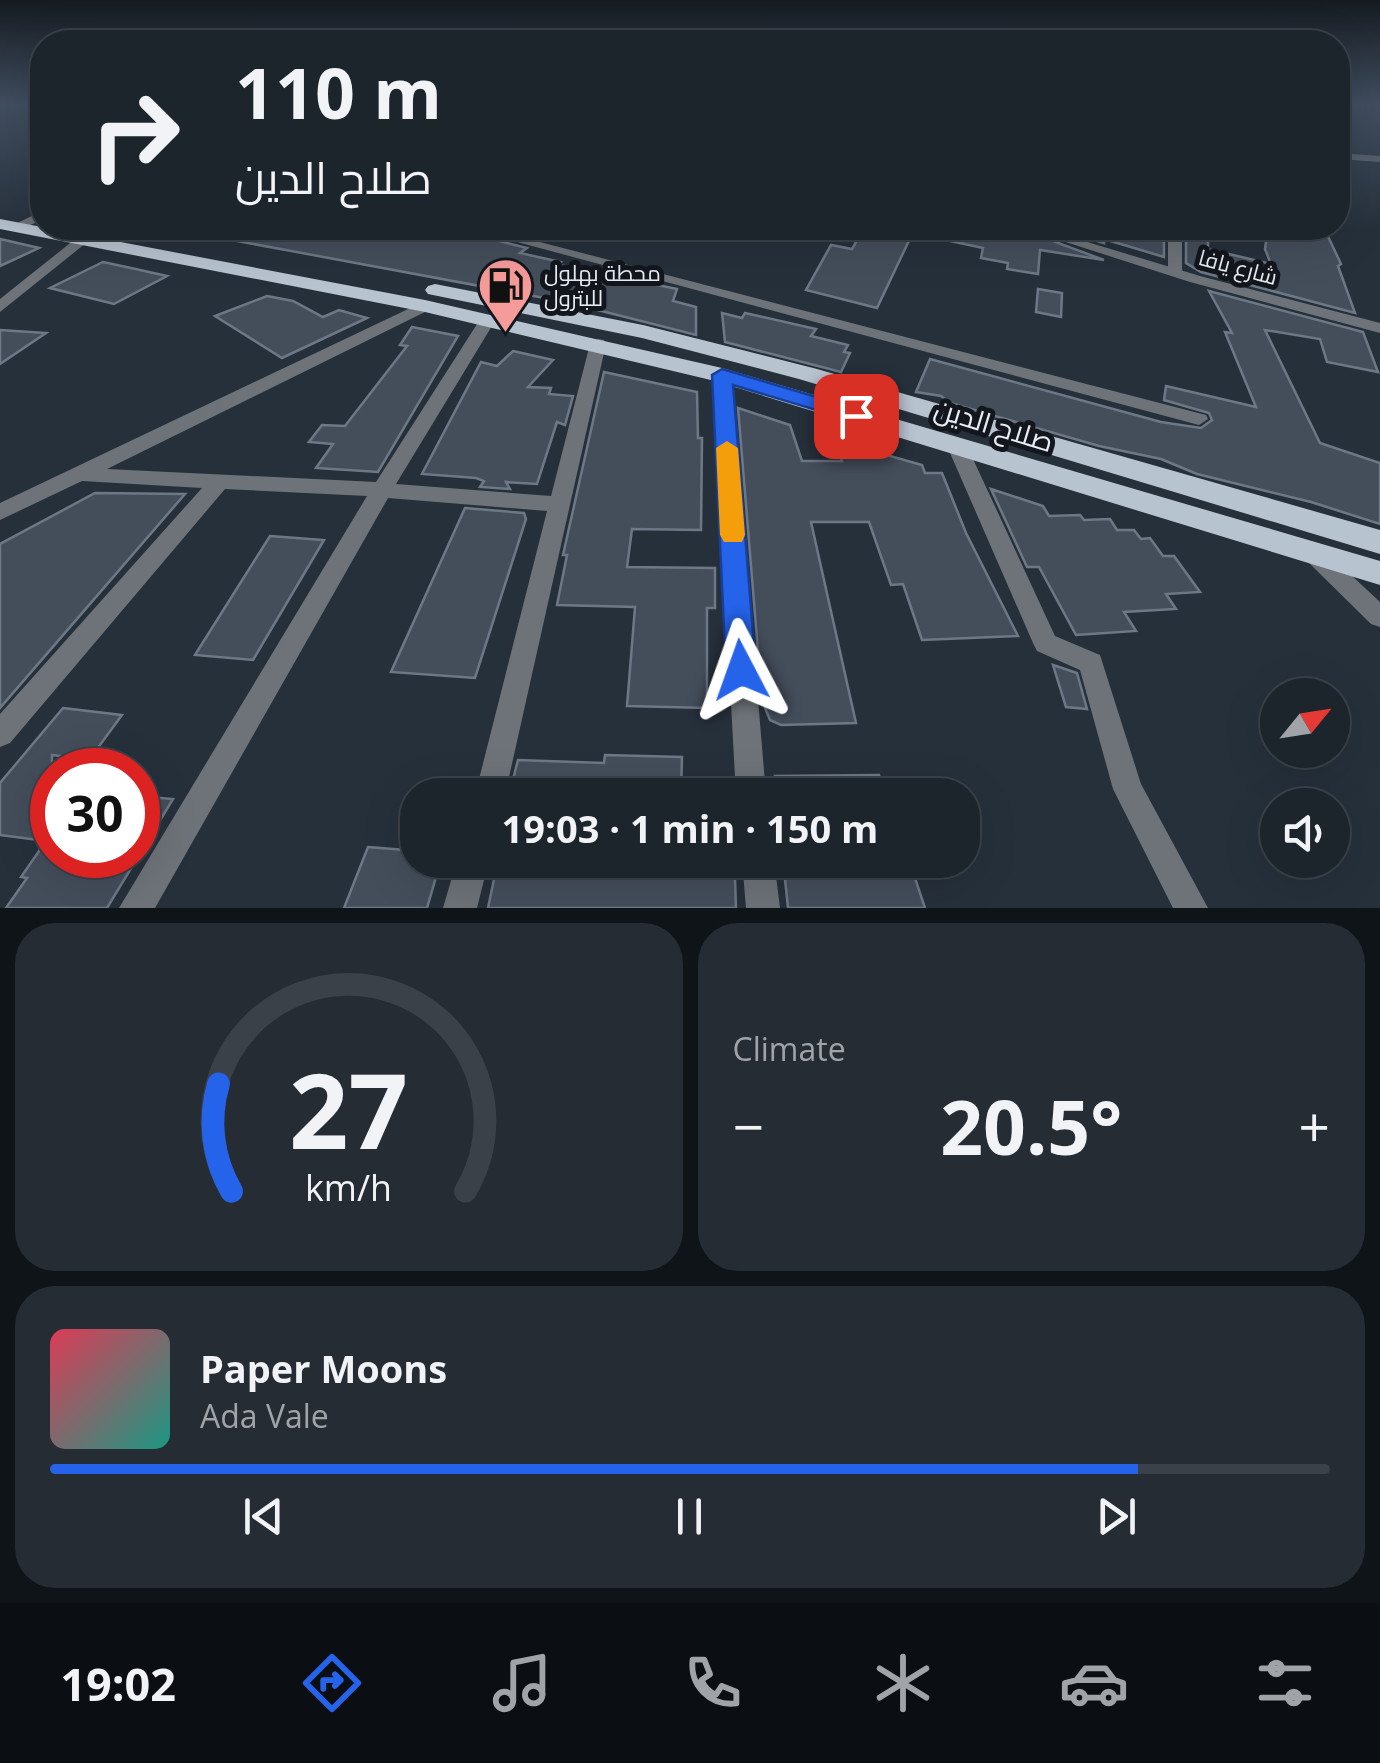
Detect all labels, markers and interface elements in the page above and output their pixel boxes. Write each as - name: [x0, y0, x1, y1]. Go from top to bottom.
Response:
- text: 110 m: [235, 44, 442, 140]
- icon: right: [70, 70, 200, 200]
- text: صلاح الدين: [235, 146, 432, 207]
- street label: شارع يافا: [1195, 241, 1281, 292]
- fuel station icon: محطة بهلول للبترول: [475, 256, 535, 335]
- place label: محطة بهلول للبترول: [544, 257, 661, 312]
- pin: [814, 374, 899, 459]
- street label: صلاح الدين: [930, 388, 1058, 461]
- icon: arrive: [829, 389, 884, 444]
- position arrow: [689, 618, 793, 722]
- north arrow: [1260, 678, 1350, 768]
- map controls: [1260, 678, 1350, 878]
- speed limit sign: 30: [30, 748, 160, 878]
- button: sound: [1260, 788, 1350, 878]
- text: 19:03 · 1 min · 150 m: [502, 802, 878, 854]
- text: Climate: [733, 1027, 846, 1070]
- text: 27: [289, 1038, 408, 1179]
- text: 20.5°: [940, 1075, 1122, 1177]
- text: −: [733, 1088, 764, 1163]
- text: +: [1299, 1088, 1330, 1163]
- text: km/h: [305, 1163, 392, 1211]
- text: Paper Moons: [200, 1342, 447, 1394]
- text: Ada Vale: [200, 1394, 329, 1437]
- icon: previous: [236, 1489, 291, 1544]
- icon: pause: [662, 1489, 717, 1544]
- icon: next: [1089, 1489, 1144, 1544]
- icon: directions: [297, 1648, 367, 1718]
- icon: music: [487, 1648, 557, 1718]
- icon: phone: [678, 1648, 748, 1718]
- icon: climate: [868, 1648, 938, 1718]
- icon: car: [1059, 1648, 1129, 1718]
- icon: filters: [1250, 1648, 1320, 1718]
- text: 19:02: [60, 1653, 176, 1714]

